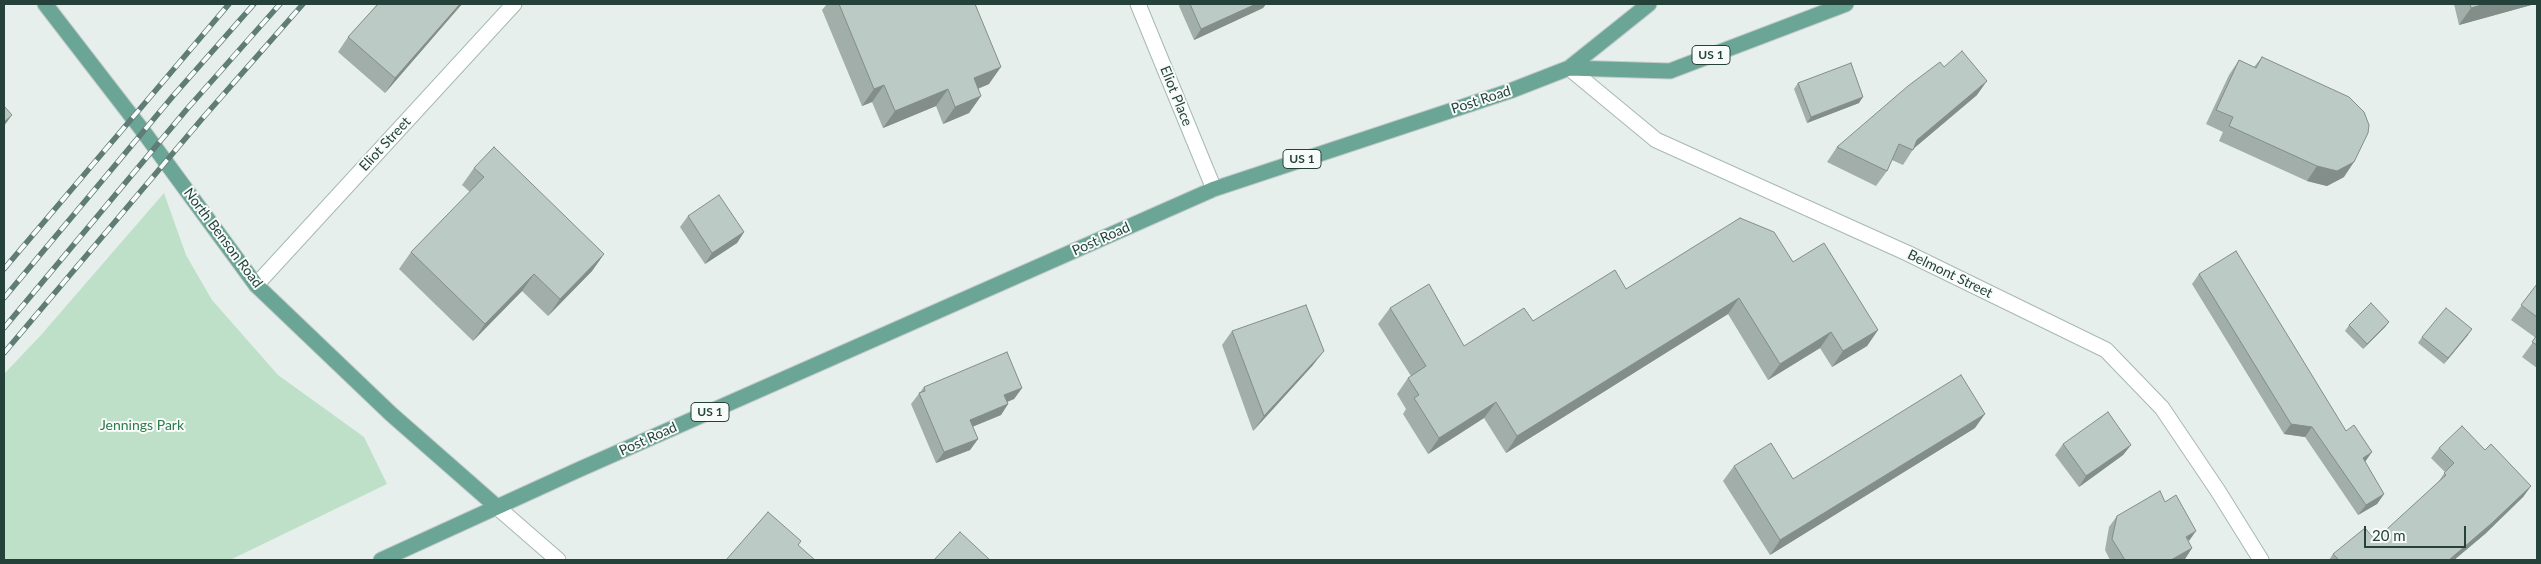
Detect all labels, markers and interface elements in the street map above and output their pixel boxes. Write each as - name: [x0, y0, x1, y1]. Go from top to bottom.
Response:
- road number: US 1: [1692, 46, 1730, 64]
- street label: Eliot Place: [1156, 63, 1196, 129]
- street label: Post Road: [1449, 82, 1513, 118]
- street label: Eliot Street: [356, 113, 414, 175]
- road number: US 1: [1283, 150, 1321, 168]
- street label: North Benson Road: [180, 185, 266, 291]
- street label: Post Road: [1069, 219, 1133, 259]
- street label: Belmont Street: [1905, 246, 1995, 302]
- road number: US 1: [691, 402, 729, 422]
- park label: Jennings Park: [100, 417, 184, 433]
- street label: Post Road: [616, 419, 680, 459]
- scale bar: [2366, 516, 2468, 548]
- text: 20 m: [2372, 526, 2406, 544]

